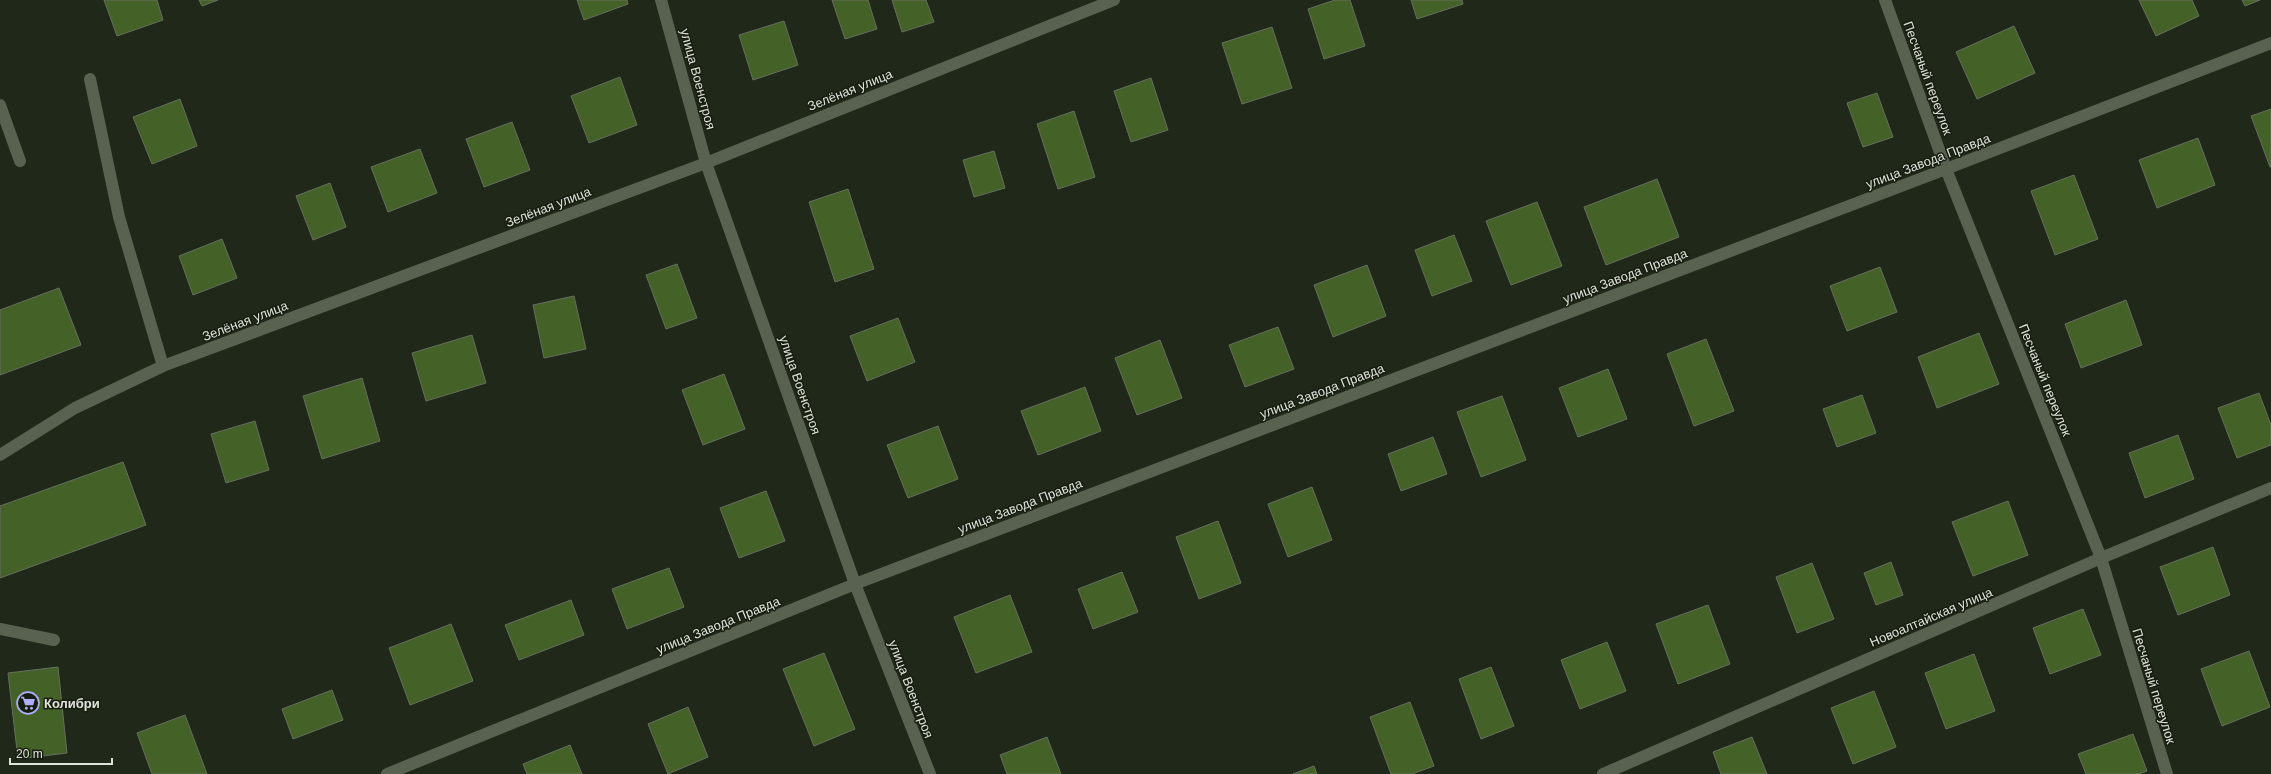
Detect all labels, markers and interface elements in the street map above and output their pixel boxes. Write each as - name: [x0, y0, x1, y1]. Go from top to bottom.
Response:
- street label: Песчаный переулок: [1900, 19, 1956, 137]
- street label: улица Военстроя: [677, 27, 719, 131]
- street label: Зелёная улица: [805, 66, 895, 114]
- street label: улица Завода Правда: [1864, 130, 1993, 192]
- street label: Зелёная улица: [503, 184, 594, 230]
- street label: улица Завода Правда: [1561, 245, 1690, 307]
- street label: Зелёная улица: [200, 298, 291, 344]
- street label: Песчаный переулок: [2016, 322, 2075, 439]
- street label: улица Военстроя: [776, 334, 824, 436]
- street label: улица Завода Правда: [1258, 360, 1387, 422]
- street label: улица Завода Правда: [956, 475, 1085, 537]
- street label: Новоалтайская улица: [1867, 584, 1995, 650]
- street label: улица Завода Правда: [654, 593, 783, 657]
- street label: Песчаный переулок: [2129, 627, 2179, 746]
- street label: улица Военстроя: [885, 638, 937, 740]
- supermarket icon: Колибри: [15, 690, 41, 716]
- place label: Колибри: [44, 696, 100, 711]
- scale bar: [10, 740, 112, 766]
- text: 20 m: [16, 747, 43, 761]

